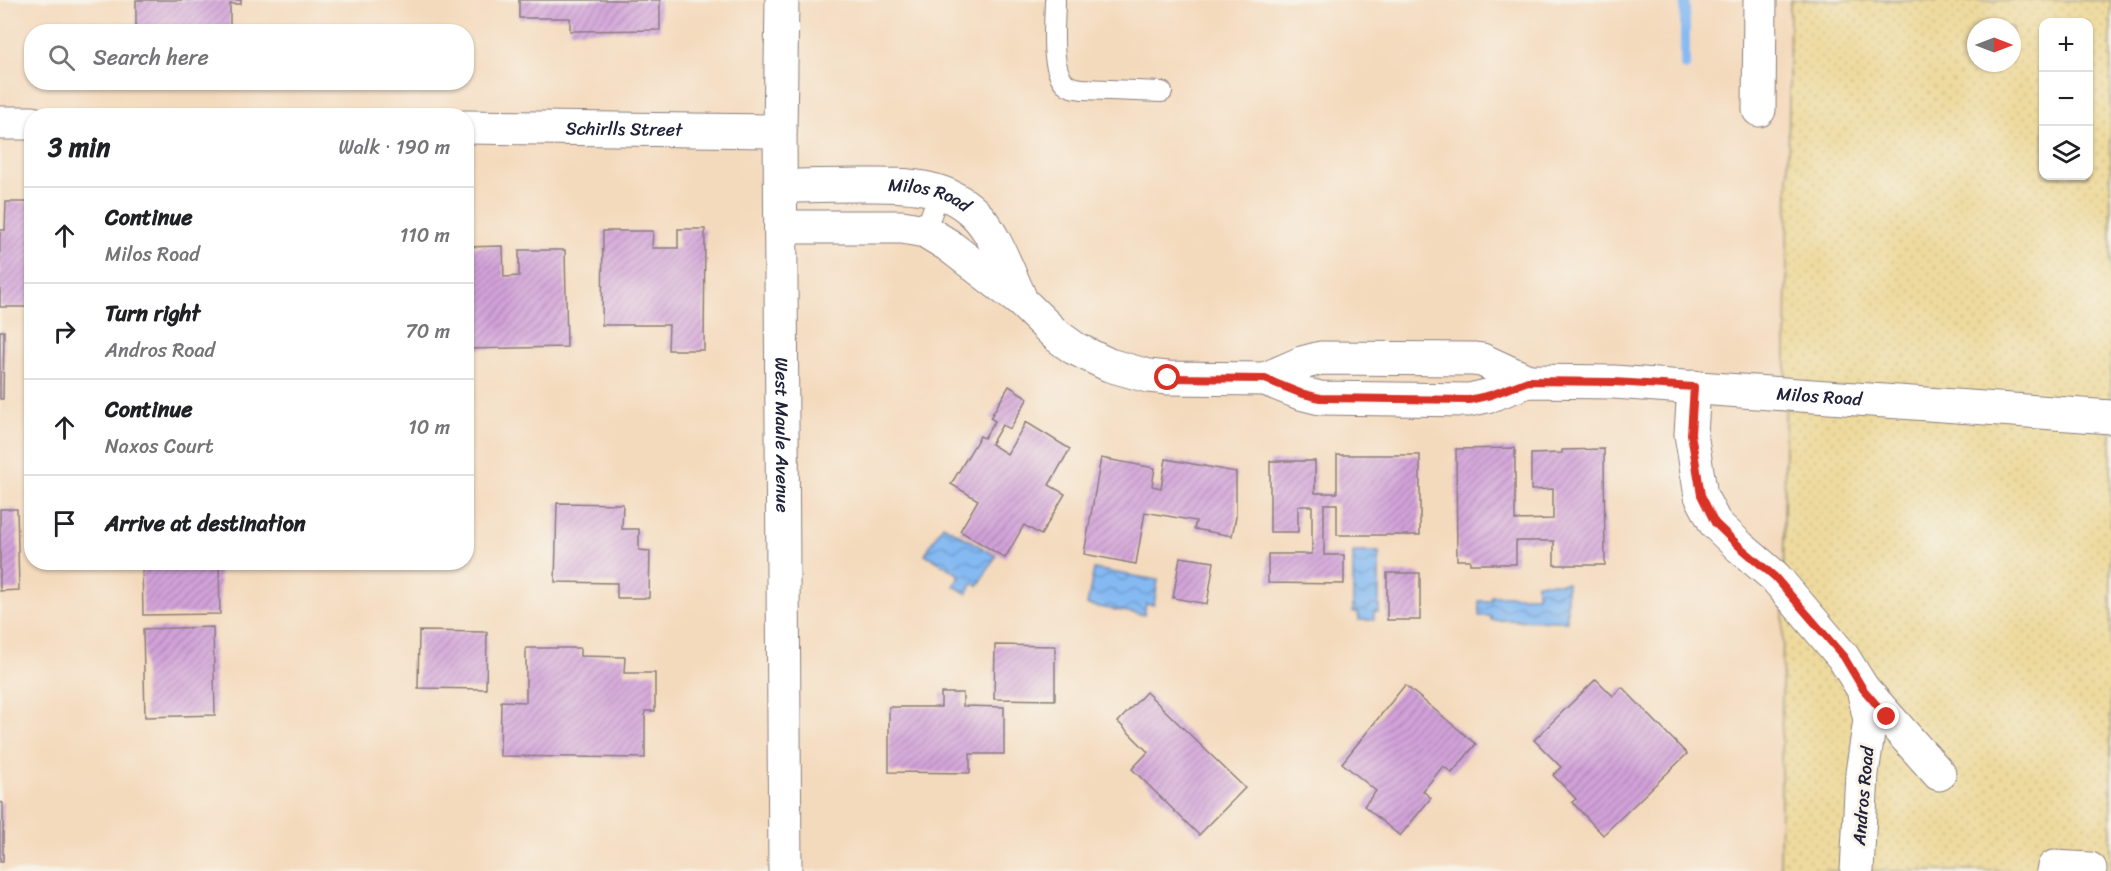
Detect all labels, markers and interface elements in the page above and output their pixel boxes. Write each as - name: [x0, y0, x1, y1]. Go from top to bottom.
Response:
- north arrow: [1967, 18, 2021, 72]
- map controls: [2039, 18, 2093, 180]
- button: +: [2039, 18, 2093, 72]
- search box: [24, 24, 474, 90]
- text: Search here: [93, 38, 209, 77]
- icon: search: [45, 41, 78, 74]
- button: −: [2039, 72, 2093, 126]
- street label: Schirlls Street: [565, 112, 683, 146]
- text: 3 min: [48, 124, 110, 170]
- button: layers: [2039, 126, 2093, 180]
- text: Walk · 190 m: [338, 130, 450, 165]
- street label: Milos Road: [888, 169, 980, 222]
- text: Continue: [105, 198, 193, 237]
- text: 110 m: [400, 218, 450, 253]
- icon: ahead: [48, 219, 81, 252]
- text: Milos Road: [105, 237, 200, 272]
- text: Turn right: [105, 294, 200, 333]
- text: 70 m: [405, 314, 450, 349]
- icon: right: [48, 315, 81, 348]
- text: Andros Road: [105, 333, 215, 368]
- street label: West Maule Avenue: [766, 357, 799, 513]
- route start: [1154, 364, 1180, 390]
- street label: Milos Road: [1776, 377, 1864, 416]
- text: Continue: [105, 390, 193, 429]
- text: 10 m: [408, 410, 450, 445]
- icon: ahead: [48, 411, 81, 444]
- text: Naxos Court: [105, 429, 214, 464]
- text: Arrive at destination: [105, 504, 306, 543]
- icon: arrive: [48, 507, 81, 540]
- route end: [1873, 703, 1899, 729]
- street label: Andros Road: [1843, 744, 1883, 848]

